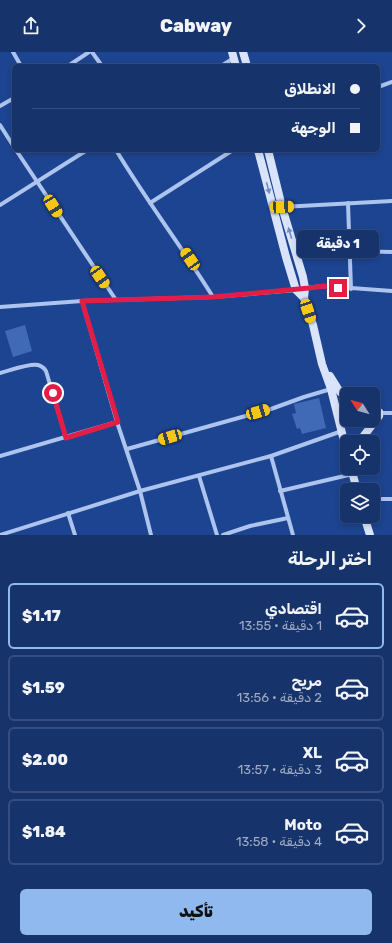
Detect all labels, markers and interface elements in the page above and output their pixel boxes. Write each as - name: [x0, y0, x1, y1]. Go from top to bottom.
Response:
- icon: share: [20, 15, 42, 37]
- text: Cabway: [160, 15, 232, 37]
- icon: forward: [350, 15, 372, 37]
- text: الانطلاق: [284, 80, 336, 98]
- text: الوجهة: [291, 119, 336, 137]
- one-way arrow: [265, 182, 271, 194]
- car: [42, 193, 64, 219]
- car: [270, 200, 294, 214]
- one-way arrow: [287, 227, 293, 239]
- callout: 1 دقيقة: [297, 230, 379, 258]
- text: 1 دقيقة: [316, 236, 360, 251]
- car: [178, 246, 202, 272]
- car: [88, 264, 112, 290]
- route end: [329, 279, 347, 297]
- car: [299, 298, 317, 324]
- route start: [44, 384, 62, 402]
- north arrow: [340, 387, 380, 427]
- map controls: [340, 387, 380, 523]
- car: [245, 403, 271, 421]
- car: [157, 428, 183, 446]
- button: locate: [340, 435, 380, 475]
- button: layers: [340, 483, 380, 523]
- text: اختر الرحلة: [288, 548, 372, 570]
- icon: car: [334, 598, 370, 634]
- text: اقتصادي: [265, 600, 322, 618]
- text: $1.17: [22, 607, 61, 625]
- text: 1 دقيقة · 13:55: [239, 618, 322, 633]
- icon: car: [334, 670, 370, 706]
- text: مريح: [291, 672, 322, 690]
- text: $1.59: [22, 679, 65, 697]
- text: 2 دقيقة · 13:56: [237, 690, 322, 705]
- icon: car: [334, 742, 370, 778]
- text: XL: [303, 744, 322, 762]
- text: $2.00: [22, 751, 68, 769]
- text: 3 دقيقة · 13:57: [238, 762, 322, 777]
- icon: car: [334, 814, 370, 850]
- text: Moto: [284, 816, 322, 834]
- text: $1.84: [22, 823, 66, 841]
- text: 4 دقيقة · 13:58: [236, 834, 322, 849]
- button: تأكيد: [20, 889, 372, 935]

